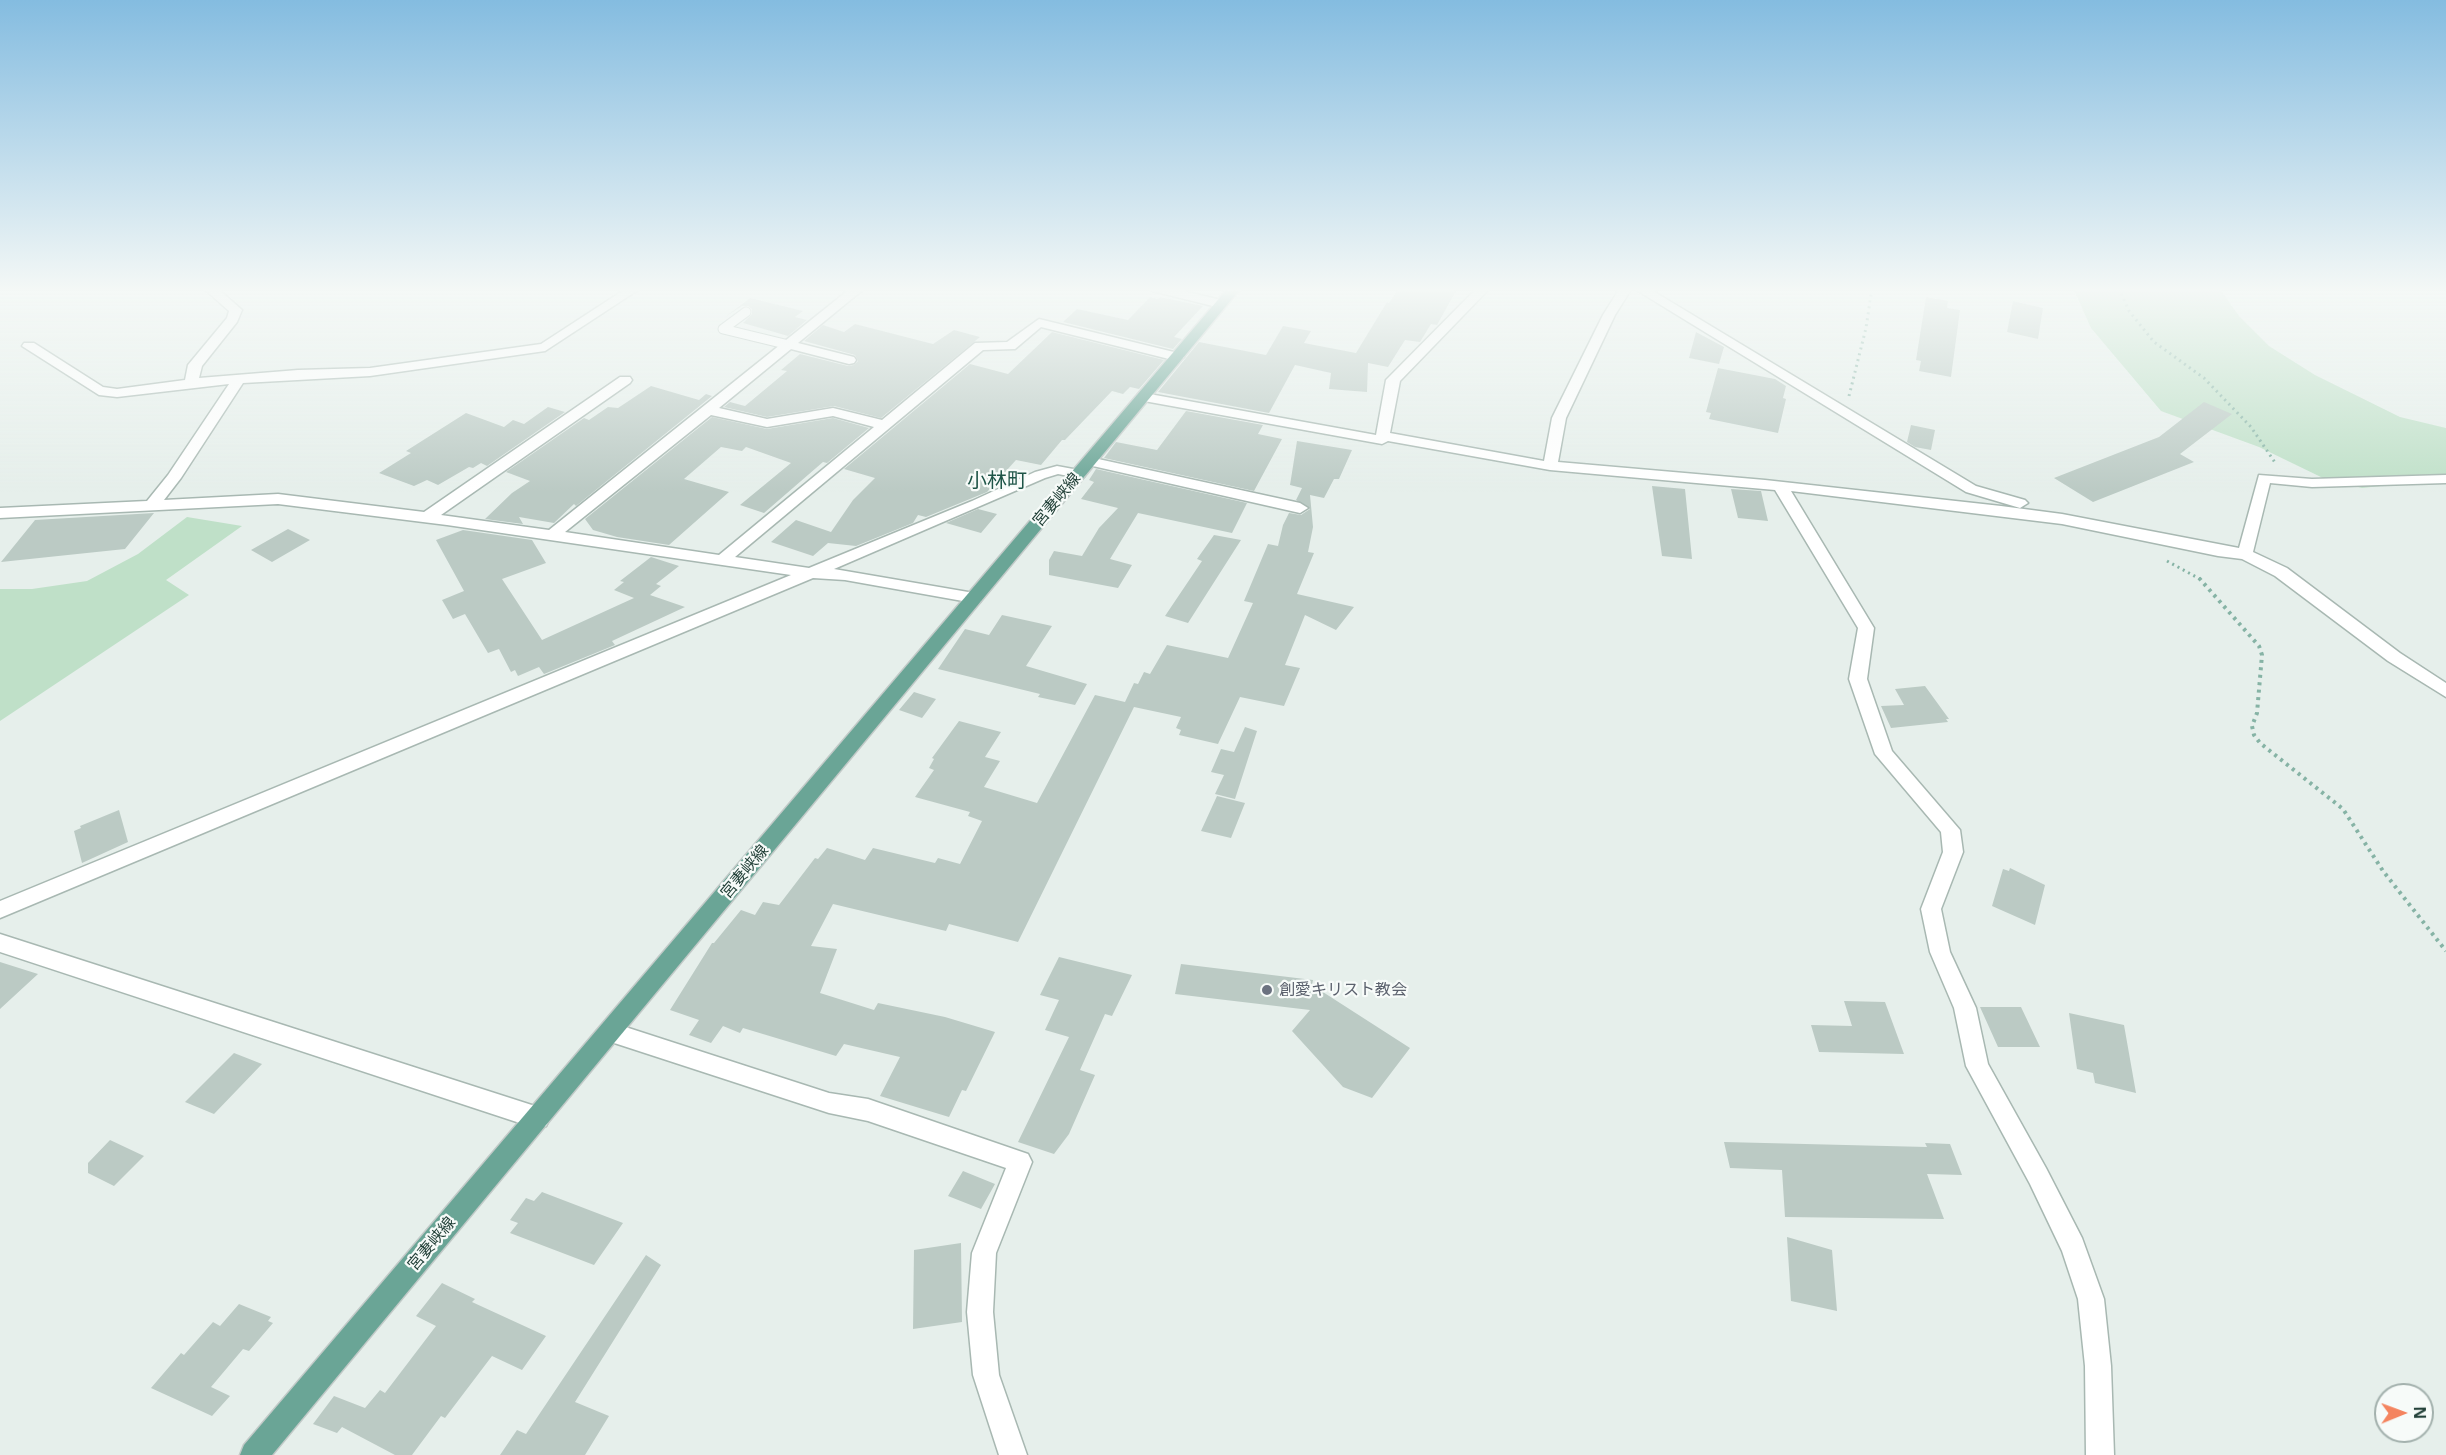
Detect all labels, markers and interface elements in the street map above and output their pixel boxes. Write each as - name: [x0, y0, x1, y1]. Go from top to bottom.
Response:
- district label: 小林町: [967, 469, 1027, 493]
- street label: 宮妻峡線: [1029, 469, 1085, 531]
- street label: 宮妻峡線: [717, 841, 773, 903]
- place label: 創愛キリスト教会: [1279, 980, 1407, 1000]
- marker: 創愛キリスト教会: [1260, 983, 1274, 997]
- street label: 宮妻峡線: [404, 1213, 460, 1275]
- north arrow: [2374, 1383, 2434, 1443]
- text: N: [2409, 1406, 2431, 1419]

